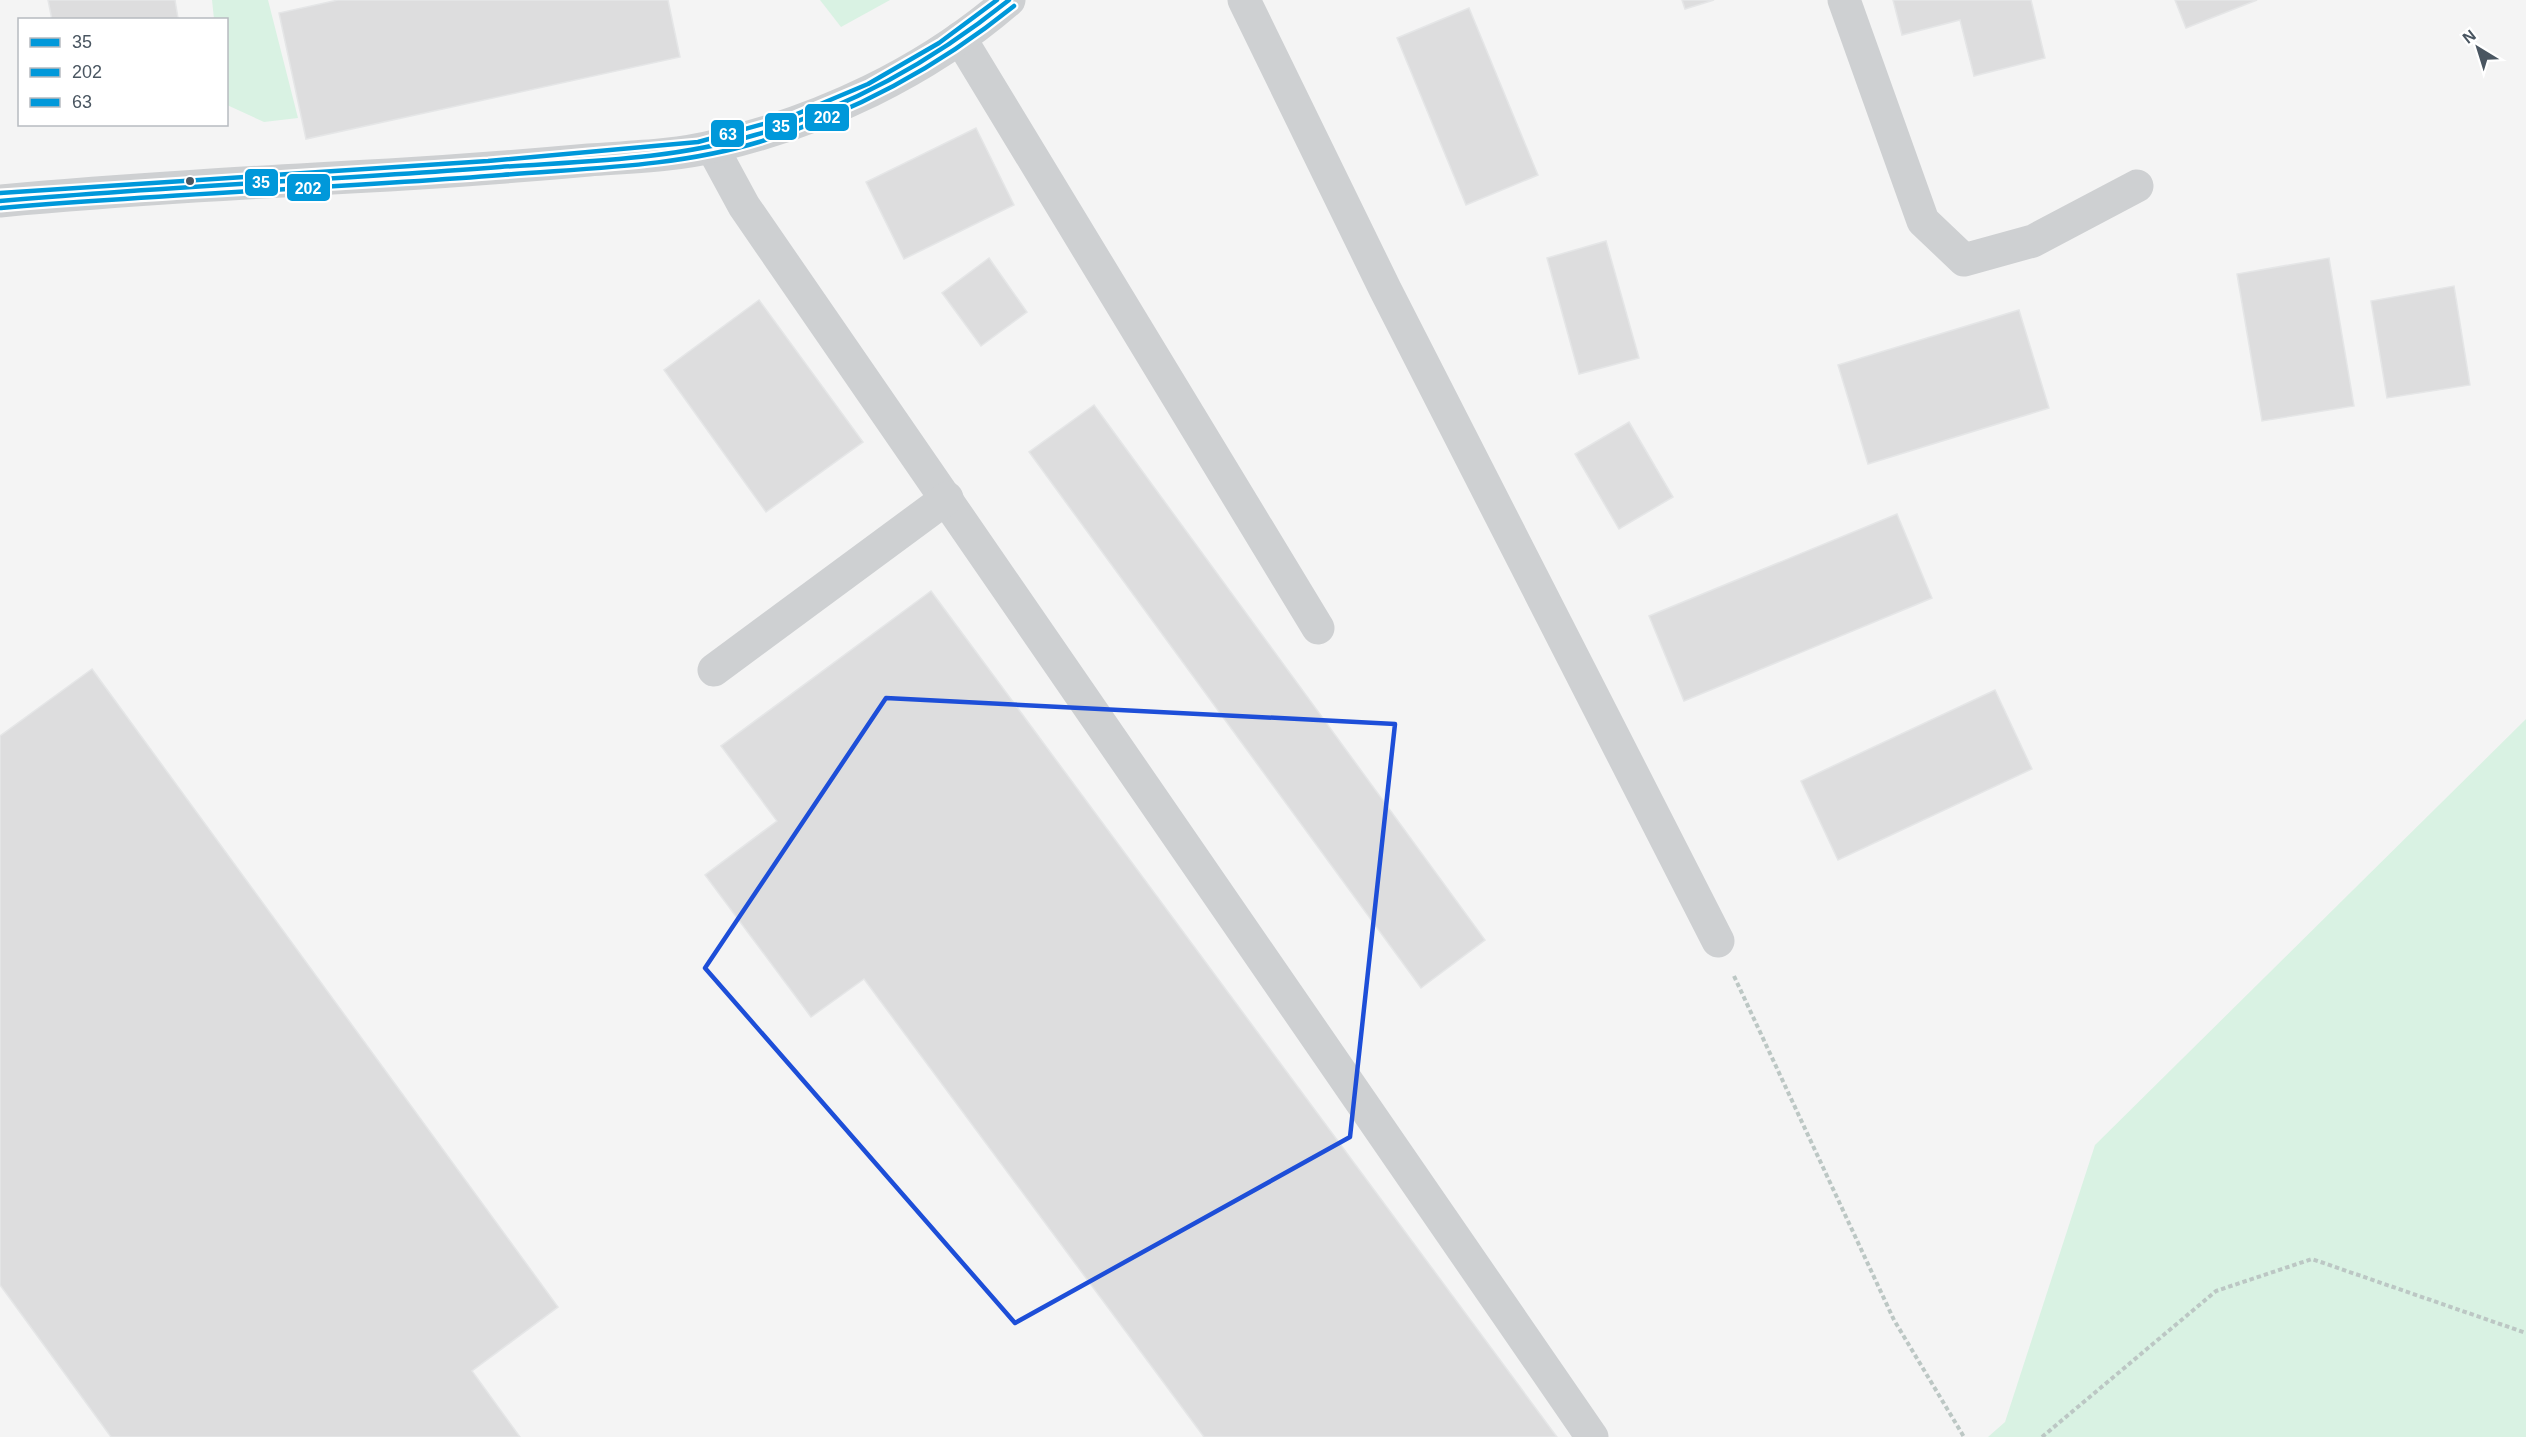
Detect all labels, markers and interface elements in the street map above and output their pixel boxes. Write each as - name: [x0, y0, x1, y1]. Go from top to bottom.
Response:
- legend: [18, 18, 228, 126]
- north arrow: [2448, 18, 2508, 78]
- text: N: [2459, 26, 2479, 47]
- text: 35: [72, 32, 92, 52]
- text: 202: [72, 62, 102, 82]
- text: 63: [72, 92, 92, 112]
- line badge: 202: [804, 103, 850, 132]
- text: 202: [814, 109, 840, 126]
- line badge: 35: [764, 112, 798, 141]
- text: 35: [772, 118, 790, 135]
- line badge: 63: [710, 119, 745, 148]
- text: 63: [719, 126, 737, 143]
- line badge: 35: [244, 168, 279, 197]
- line badge: 202: [286, 173, 331, 202]
- text: 35: [252, 174, 270, 191]
- unlabelled marker: [184, 175, 196, 187]
- text: 202: [295, 180, 321, 197]

